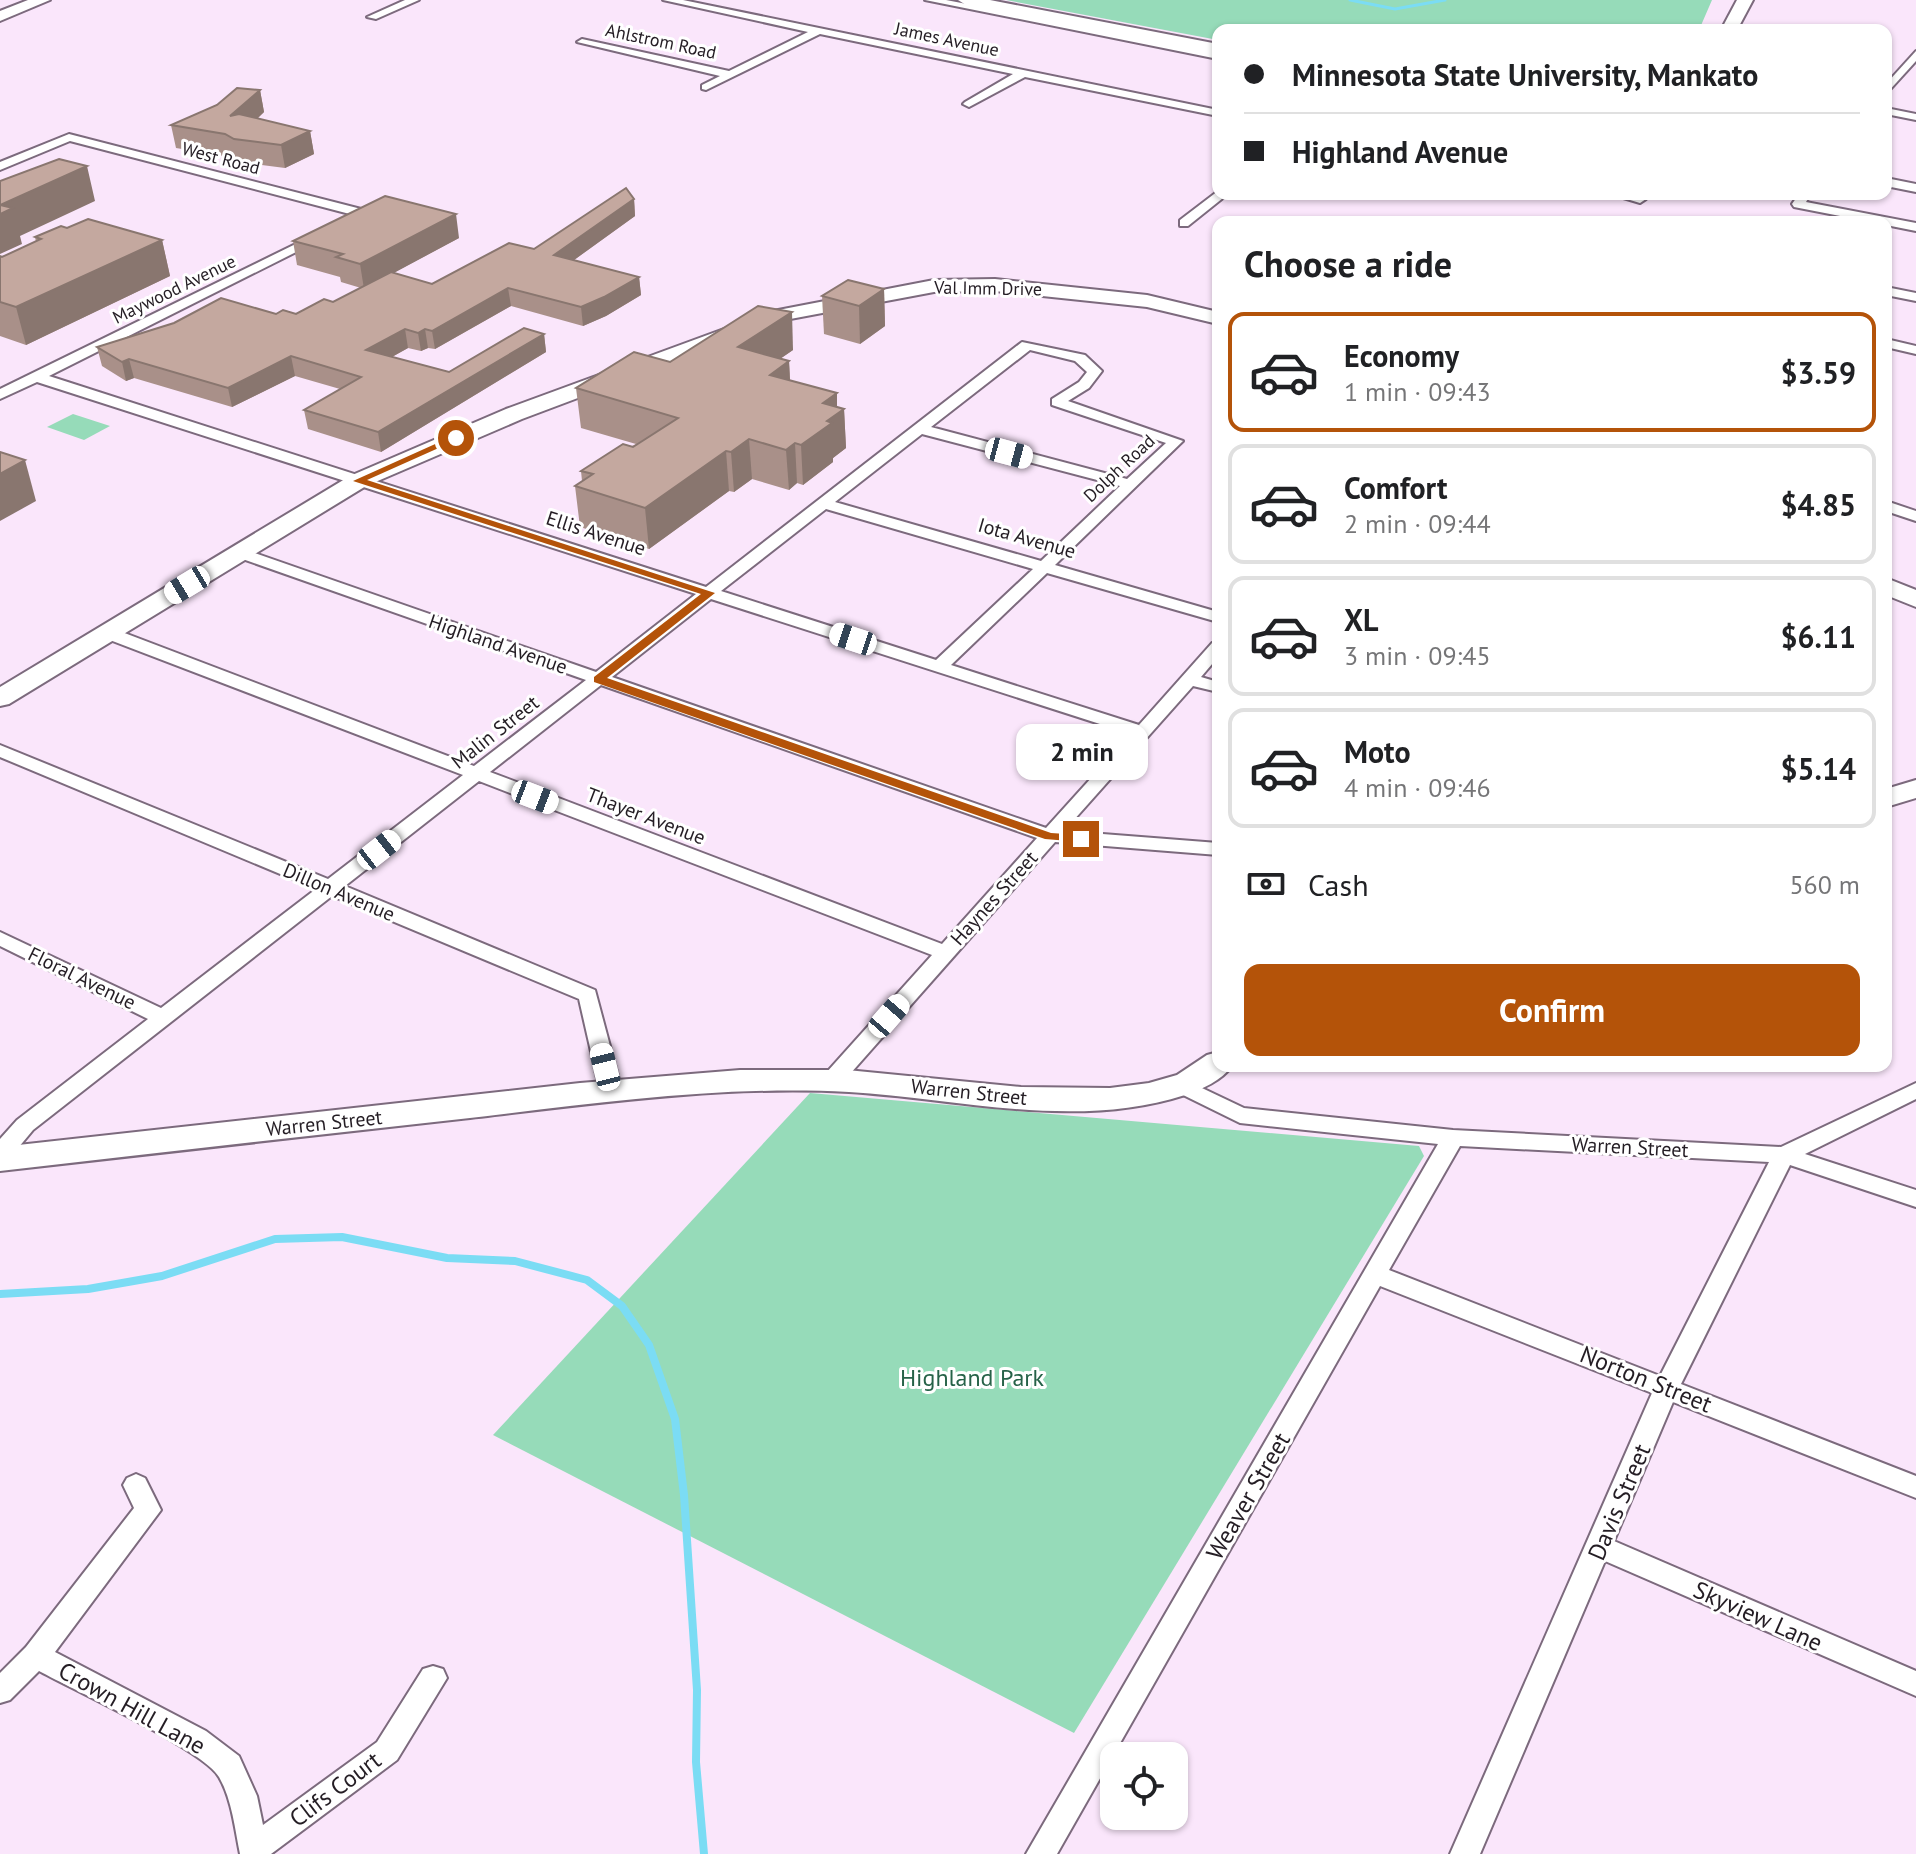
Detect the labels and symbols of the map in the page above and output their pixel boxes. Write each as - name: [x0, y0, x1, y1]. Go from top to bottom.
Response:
- street label: James Avenue: [892, 17, 1001, 61]
- street label: Ahlstrom Road: [604, 18, 718, 64]
- street label: West Road: [179, 137, 263, 179]
- street label: Maywood Avenue: [109, 249, 239, 329]
- street label: Val Imm Drive: [933, 276, 1042, 300]
- route start: [438, 420, 474, 456]
- street label: Dolph Road: [1079, 429, 1159, 507]
- car: [983, 435, 1035, 471]
- street label: Ellis Avenue: [543, 505, 649, 561]
- street label: Iota Avenue: [975, 512, 1079, 564]
- car: [160, 562, 214, 608]
- street label: Highland Avenue: [425, 608, 571, 680]
- car: [826, 620, 880, 658]
- street label: Malin Street: [446, 690, 544, 774]
- callout: 2 min: [1015, 723, 1147, 779]
- car: [508, 777, 562, 817]
- street label: Thayer Avenue: [583, 781, 709, 851]
- route end: [1063, 821, 1099, 857]
- car: [353, 826, 405, 874]
- street label: Haynes Street: [945, 845, 1043, 951]
- street label: Dillon Avenue: [279, 857, 399, 927]
- street label: Floral Avenue: [24, 941, 140, 1015]
- car: [864, 990, 914, 1042]
- car: [588, 1041, 622, 1093]
- street label: Warren Street: [910, 1073, 1029, 1111]
- street label: Warren Street: [265, 1104, 384, 1142]
- street label: Warren Street: [1571, 1131, 1689, 1163]
- street label: Norton Street: [1576, 1339, 1716, 1419]
- park label: Highland Park: [900, 1362, 1045, 1393]
- street label: Weaver Street: [1199, 1427, 1297, 1565]
- street label: Davis Street: [1581, 1439, 1657, 1565]
- street label: Skyview Lane: [1689, 1574, 1827, 1658]
- street label: Crown Hill Lane: [53, 1655, 211, 1761]
- street label: Clifs Court: [283, 1744, 387, 1834]

